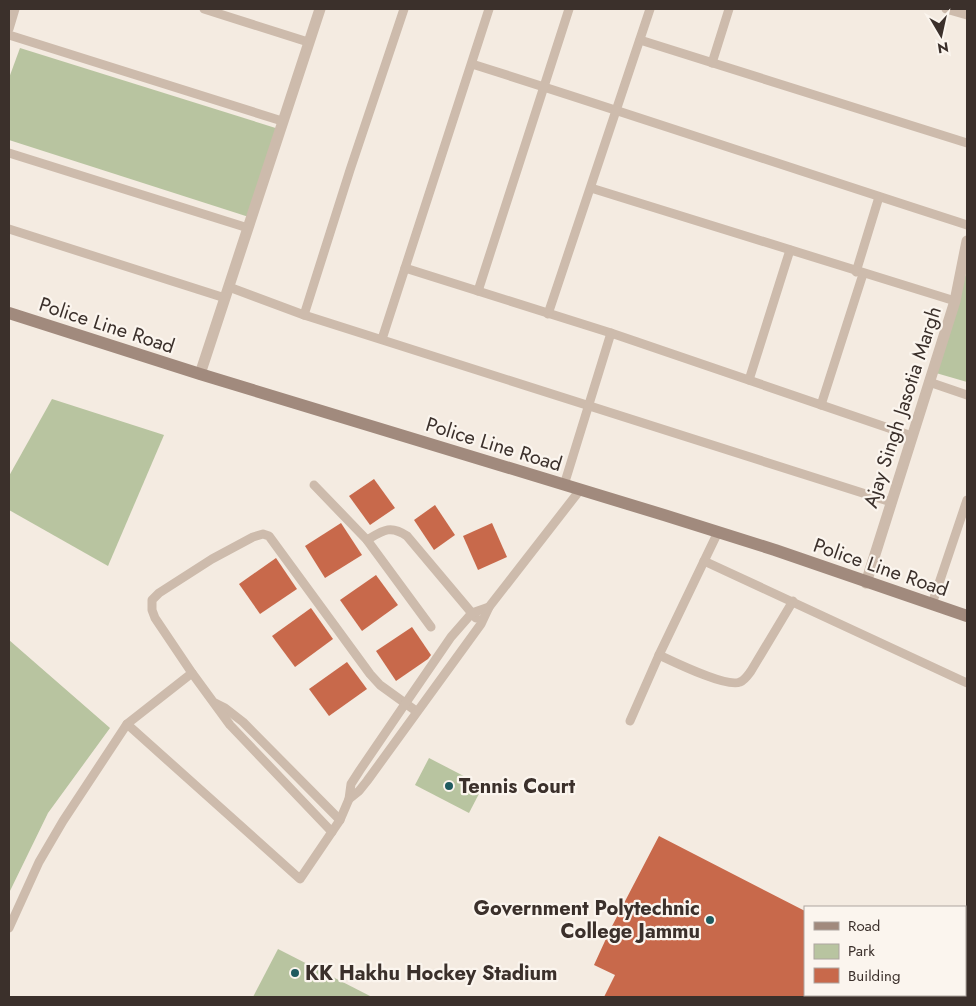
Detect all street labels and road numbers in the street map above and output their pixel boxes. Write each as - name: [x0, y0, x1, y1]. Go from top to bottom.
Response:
- street label: Police Line Road: [35, 290, 178, 361]
- street label: Ajay Singh Jasotia Margh: [856, 303, 949, 512]
- street label: Police Line Road: [422, 410, 566, 479]
- street label: Police Line Road: [809, 531, 952, 604]

